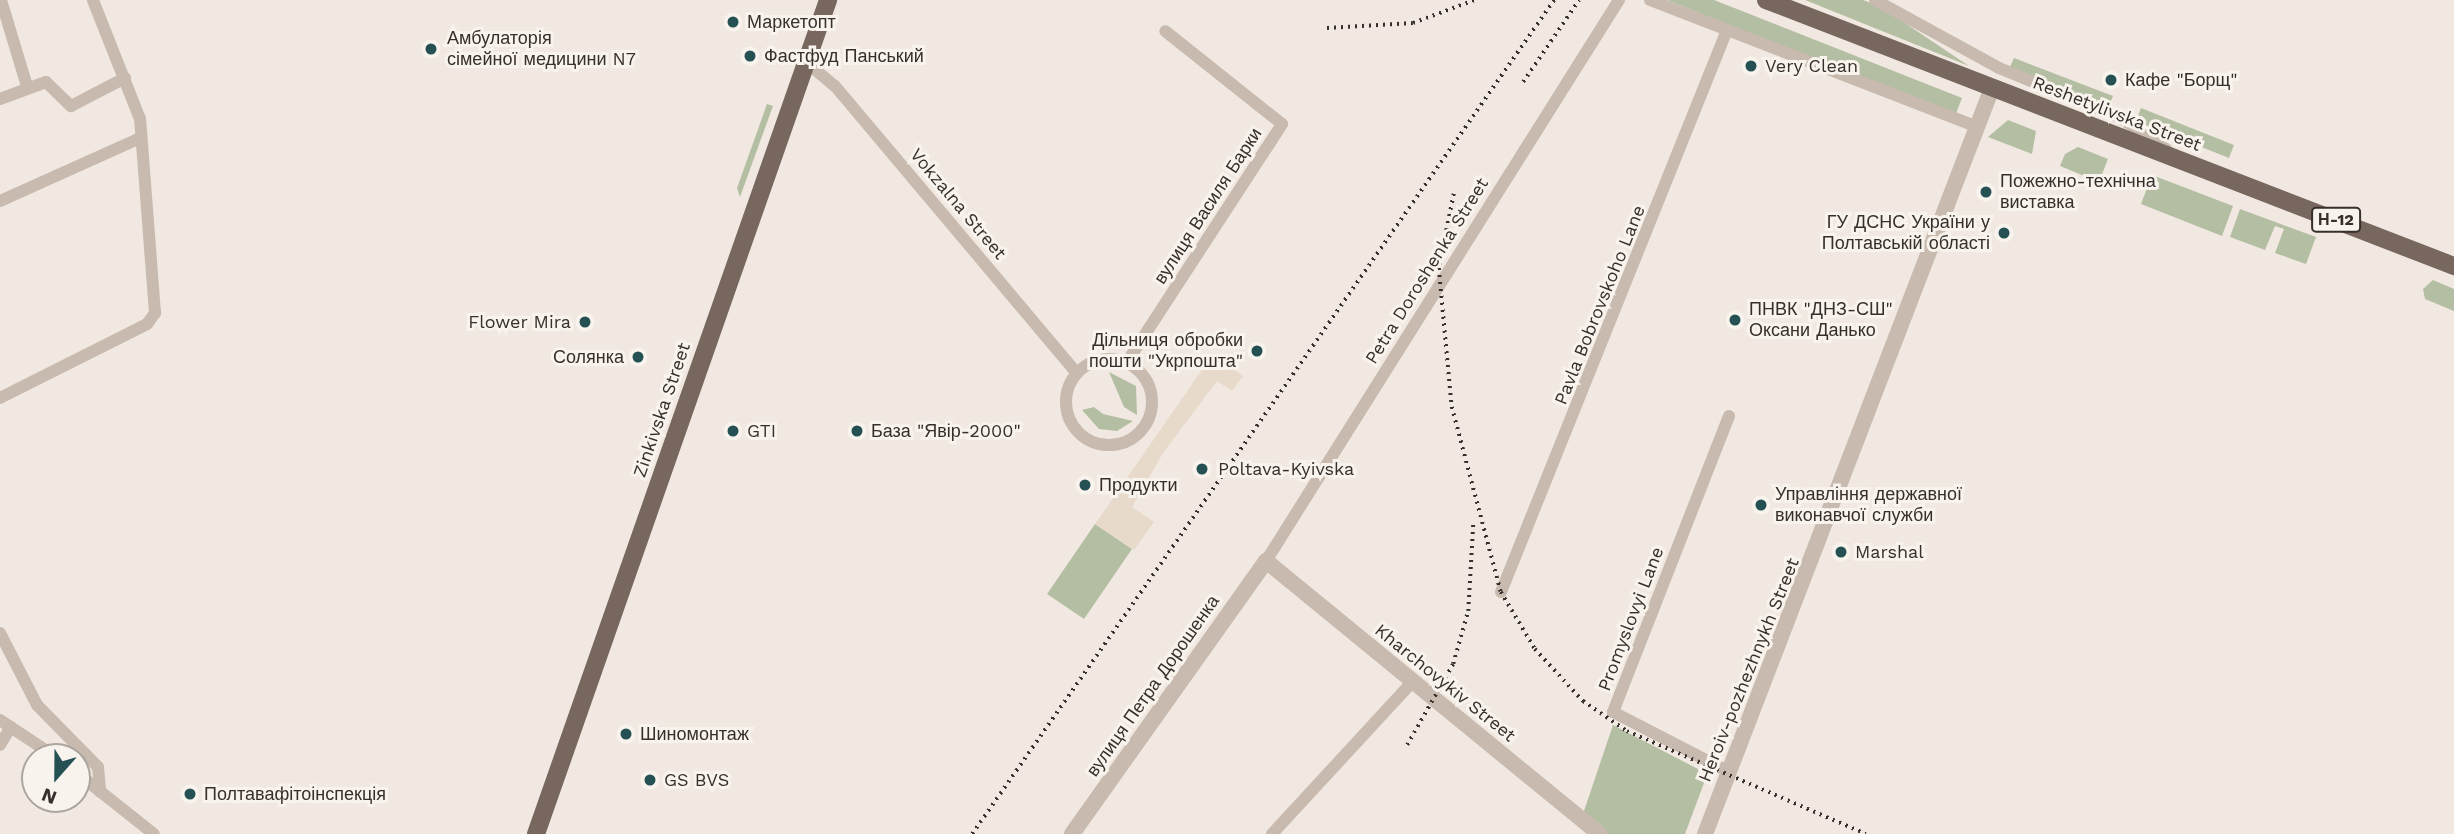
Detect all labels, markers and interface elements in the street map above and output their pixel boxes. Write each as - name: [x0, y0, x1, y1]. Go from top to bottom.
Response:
- place label: Маркетопт: [747, 11, 836, 33]
- marker: Маркетопт: [725, 14, 741, 30]
- place label: Амбулаторія сімейної медицини N7: [447, 28, 636, 70]
- marker: Амбулаторія сімейної медицини N7: [421, 39, 441, 59]
- place label: Фастфуд Панський: [764, 45, 924, 67]
- marker: Фастфуд Панський: [742, 48, 758, 64]
- place label: Very Clean: [1765, 55, 1859, 77]
- marker: Very Clean: [1743, 58, 1759, 74]
- place label: Кафе "Борщ": [2125, 69, 2238, 91]
- street label: Reshetylivska Street: [2030, 72, 2204, 156]
- marker: Кафе "Борщ": [2103, 72, 2119, 88]
- street label: вулиця Василя Барки: [1149, 124, 1267, 288]
- street label: Vokzalna Street: [905, 144, 1011, 264]
- place label: Пожежно-технічна виставка: [2000, 171, 2156, 214]
- street label: Petra Doroshenka Street: [1361, 174, 1493, 368]
- marker: Пожежно-технічна виставка: [1978, 184, 1994, 200]
- street label: Pavla Bobrovskoho Lane: [1550, 202, 1650, 408]
- road number: Н-12: [2310, 208, 2362, 232]
- place label: ГУ ДСНС України у Полтавській області: [1822, 212, 1990, 255]
- marker: ГУ ДСНС України у Полтавській області: [1996, 225, 2012, 241]
- place label: ПНВК "ДНЗ-СШ" Оксани Данько: [1749, 299, 1893, 342]
- place label: Flower Mira: [468, 311, 571, 333]
- marker: ПНВК "ДНЗ-СШ" Оксани Данько: [1727, 312, 1743, 328]
- marker: Flower Mira: [577, 314, 593, 330]
- place label: Дільниця обробки пошти "Укрпошта": [1089, 330, 1243, 372]
- street label: Zinkivska Street: [629, 340, 695, 480]
- marker: Дільниця обробки пошти "Укрпошта": [1249, 343, 1265, 359]
- place label: Солянка: [553, 346, 624, 368]
- marker: Солянка: [630, 349, 646, 365]
- place label: GTI: [747, 420, 776, 442]
- place label: База "Явір-2000": [871, 420, 1021, 442]
- marker: GTI: [725, 423, 741, 439]
- marker: База "Явір-2000": [849, 423, 865, 439]
- place label: Poltava-Kyivska: [1218, 458, 1354, 480]
- marker: Poltava-Kyivska: [1192, 459, 1212, 479]
- place label: Продукти: [1099, 474, 1177, 496]
- marker: Продукти: [1077, 477, 1093, 493]
- place label: Управління державної виконавчої служби: [1775, 484, 1962, 526]
- marker: Управління державної виконавчої служби: [1753, 497, 1769, 513]
- place label: Marshal: [1855, 541, 1924, 563]
- street label: Promyslovyi Lane: [1594, 544, 1668, 694]
- marker: Marshal: [1833, 544, 1849, 560]
- street label: Heroiv-pozhezhnykh Street: [1694, 555, 1804, 785]
- street label: вулиця Петра Дорошенка: [1082, 591, 1224, 781]
- street label: Kharchovykiv Street: [1370, 619, 1520, 747]
- place label: Шиномонтаж: [640, 723, 749, 745]
- marker: Шиномонтаж: [618, 726, 634, 742]
- north arrow: [21, 743, 91, 813]
- place label: GS BVS: [664, 769, 729, 791]
- marker: GS BVS: [642, 772, 658, 788]
- text: N: [38, 783, 60, 809]
- place label: Полтавафітоінспекція: [204, 783, 386, 805]
- marker: Полтавафітоінспекція: [182, 786, 198, 802]

